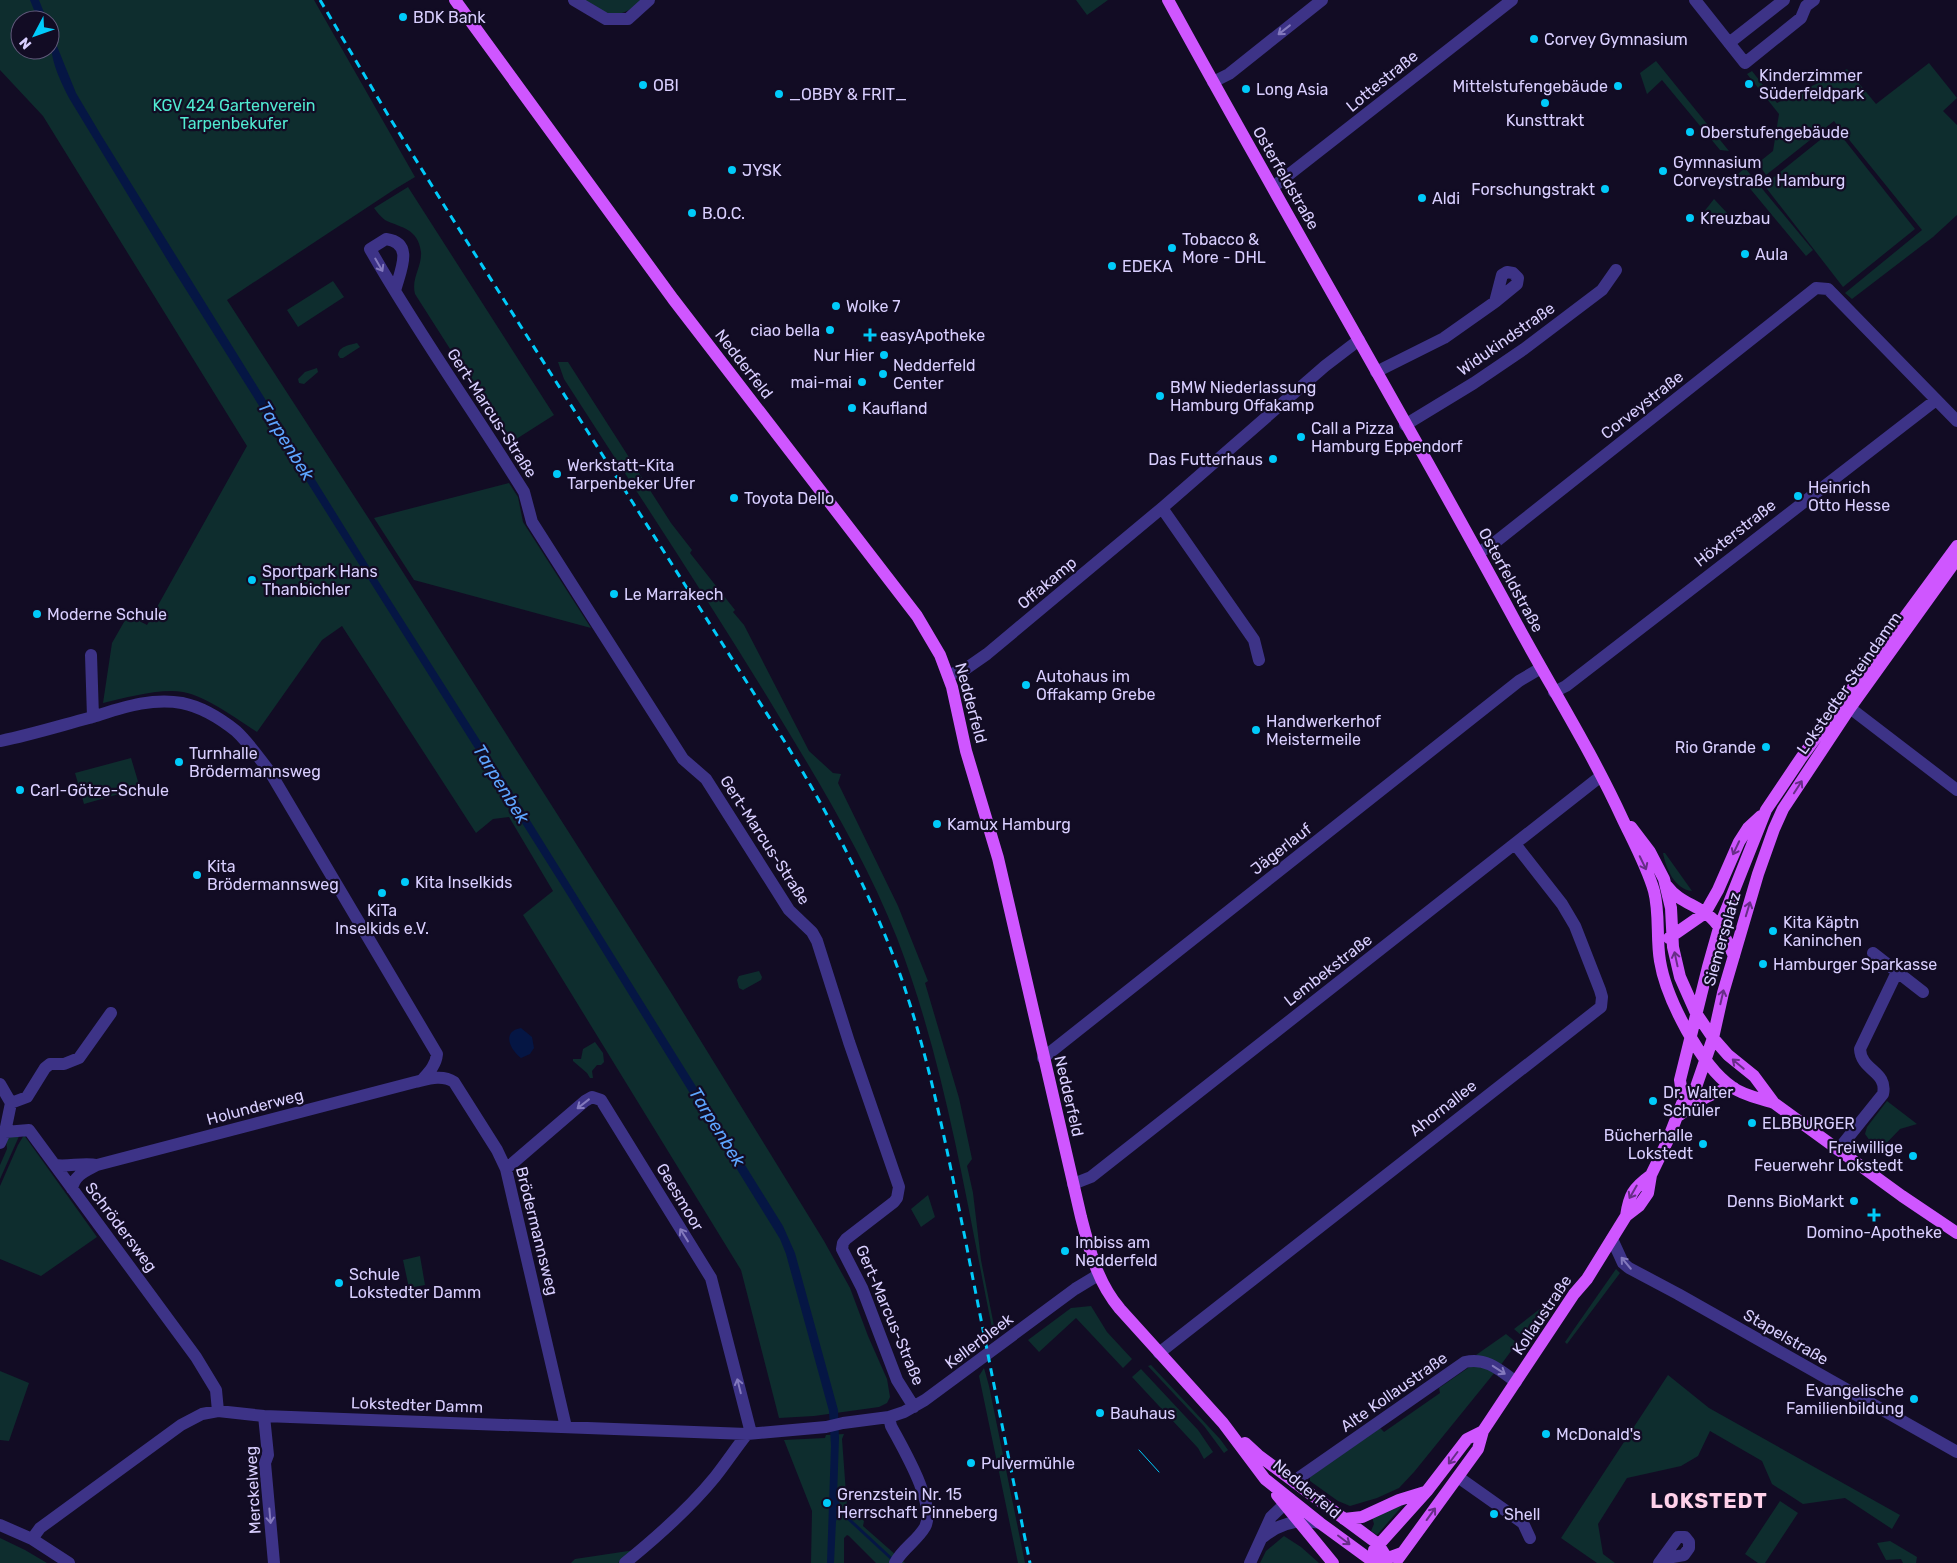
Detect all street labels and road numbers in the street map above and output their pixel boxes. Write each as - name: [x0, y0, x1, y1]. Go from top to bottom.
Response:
- street label: Lottestraße: [1342, 46, 1422, 116]
- street label: Osterfeldstraße: [1249, 123, 1323, 233]
- street label: Widukindstraße: [1454, 298, 1558, 380]
- street label: Nedderfeld: [711, 326, 777, 402]
- street label: Gert-Marcus-Straße: [443, 345, 541, 481]
- street label: Corveystraße: [1597, 367, 1687, 443]
- street label: Höxterstraße: [1691, 495, 1779, 571]
- street label: Osterfeldstraße: [1475, 525, 1548, 635]
- street label: Offakamp: [1014, 553, 1080, 613]
- street label: Lokstedter Steindamm: [1793, 608, 1905, 758]
- street label: Nedderfeld: [951, 661, 991, 745]
- street label: Gert-Marcus-Straße: [716, 772, 814, 908]
- street label: Jägerlauf: [1247, 819, 1316, 879]
- street label: Siemersplatz: [1700, 890, 1744, 988]
- street label: Lembekstraße: [1280, 930, 1376, 1010]
- street label: Nedderfeld: [1050, 1054, 1088, 1138]
- street label: Ahornallee: [1406, 1076, 1480, 1140]
- street label: Holunderweg: [204, 1085, 306, 1129]
- street label: Geesmoor: [652, 1160, 708, 1234]
- street label: Brödermannsweg: [512, 1165, 562, 1297]
- street label: Schrödersweg: [81, 1178, 161, 1276]
- street label: Gert-Marcus-Straße: [852, 1242, 928, 1388]
- street label: Kollaustraße: [1508, 1271, 1576, 1359]
- street label: Stapelstraße: [1740, 1305, 1832, 1369]
- street label: Kellerbleek: [941, 1309, 1017, 1373]
- street label: Alte Kollaustraße: [1337, 1348, 1451, 1436]
- street label: Lokstedter Damm: [351, 1393, 483, 1417]
- street label: Merckelweg: [241, 1445, 265, 1535]
- street label: Nedderfeld: [1269, 1455, 1345, 1523]

